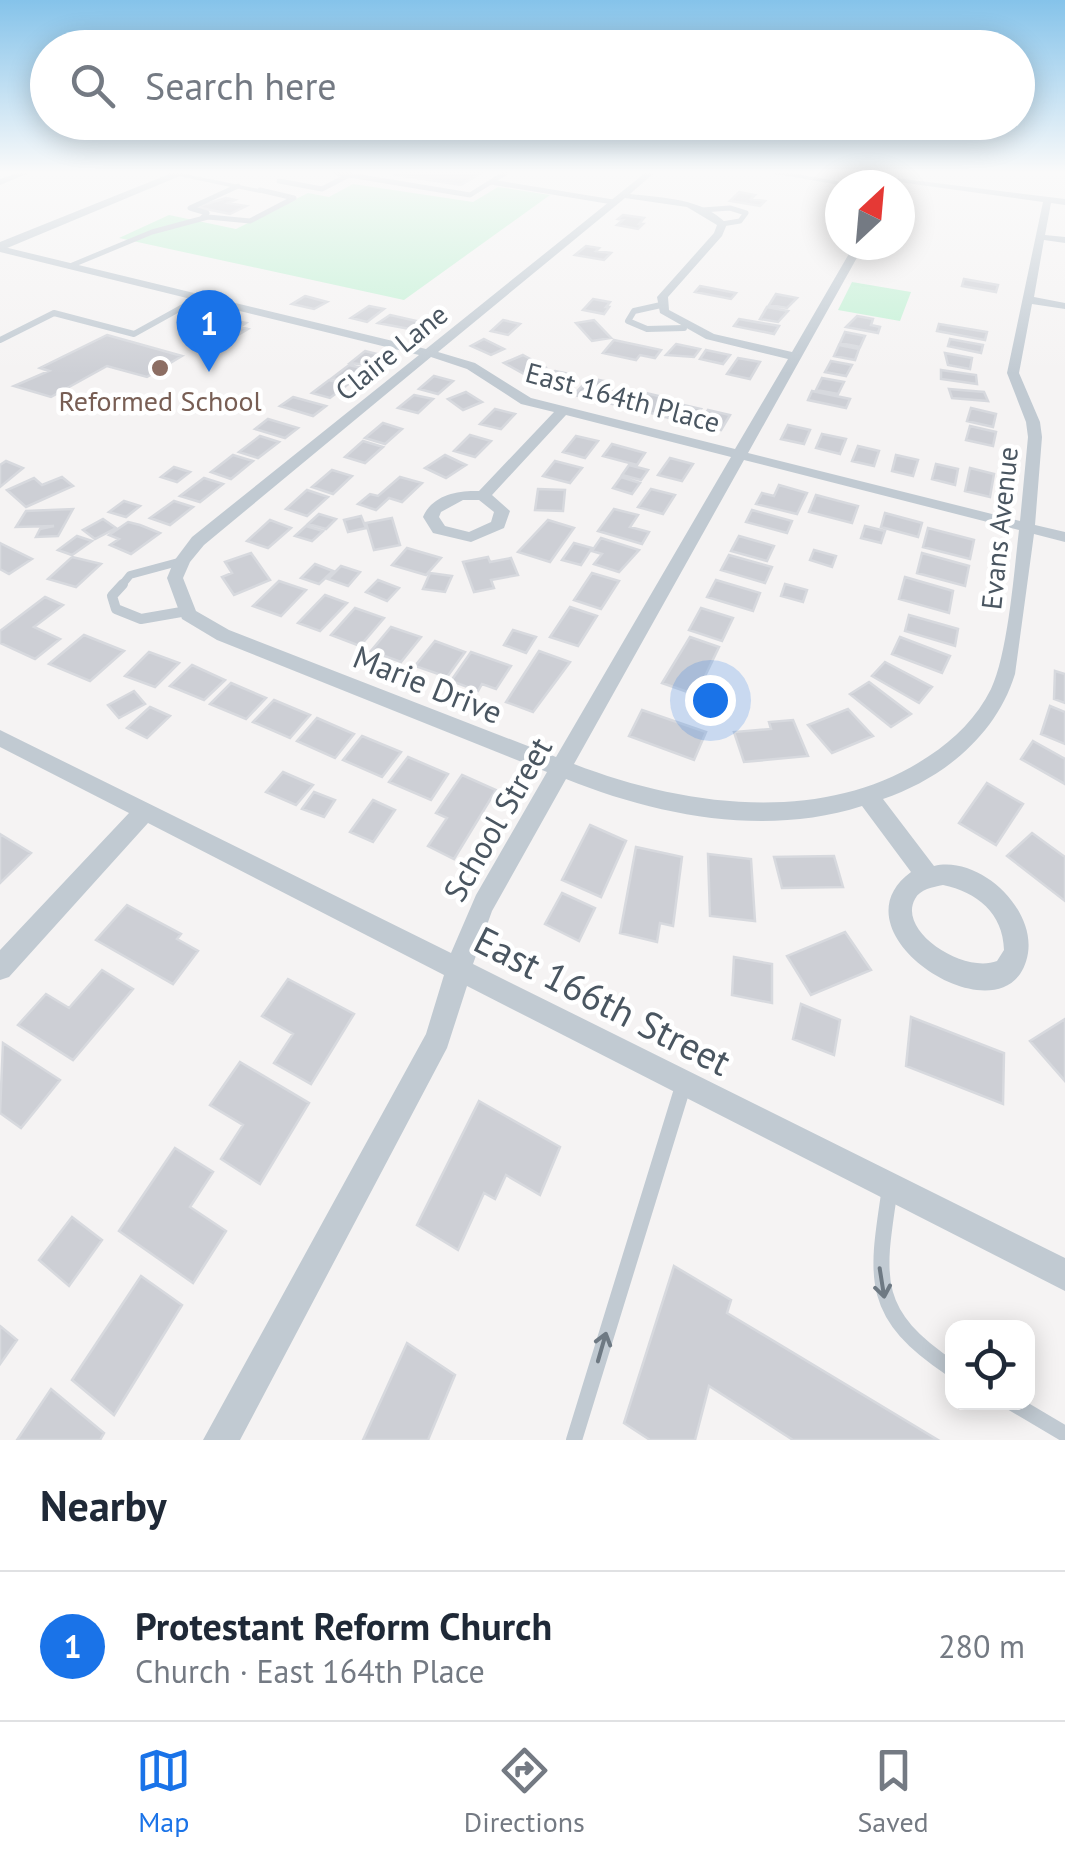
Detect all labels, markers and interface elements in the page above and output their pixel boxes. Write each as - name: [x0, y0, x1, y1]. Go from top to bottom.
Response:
- search box: [30, 30, 1035, 140]
- icon: search: [65, 58, 120, 113]
- text: Search here: [145, 61, 337, 110]
- north arrow: [825, 170, 915, 260]
- pin: 1: [176, 290, 242, 372]
- street label: Claire Lane: [327, 295, 455, 409]
- street label: East 164th Place: [522, 353, 724, 441]
- marker: Reformed School: [149, 357, 171, 379]
- place label: Reformed School: [58, 382, 262, 419]
- street label: Evans Avenue: [972, 445, 1026, 611]
- street label: Marie Drive: [347, 635, 509, 733]
- your location: [685, 675, 736, 726]
- street label: School Street: [433, 729, 561, 909]
- street label: East 166th Street: [467, 914, 740, 1086]
- one-way arrow: [873, 1267, 891, 1299]
- map controls: [945, 1320, 1035, 1410]
- button: locate: [945, 1320, 1035, 1410]
- one-way arrow: [594, 1332, 613, 1363]
- text: Nearby: [40, 1478, 167, 1533]
- text: Protestant Reform Church: [135, 1601, 552, 1650]
- text: 1: [63, 1625, 82, 1667]
- text: 280 m: [938, 1625, 1025, 1667]
- text: Church · East 164th Place: [135, 1650, 485, 1692]
- tab: Map: [136, 1743, 191, 1840]
- tab: Directions: [464, 1743, 585, 1840]
- tab: Saved: [857, 1743, 929, 1840]

